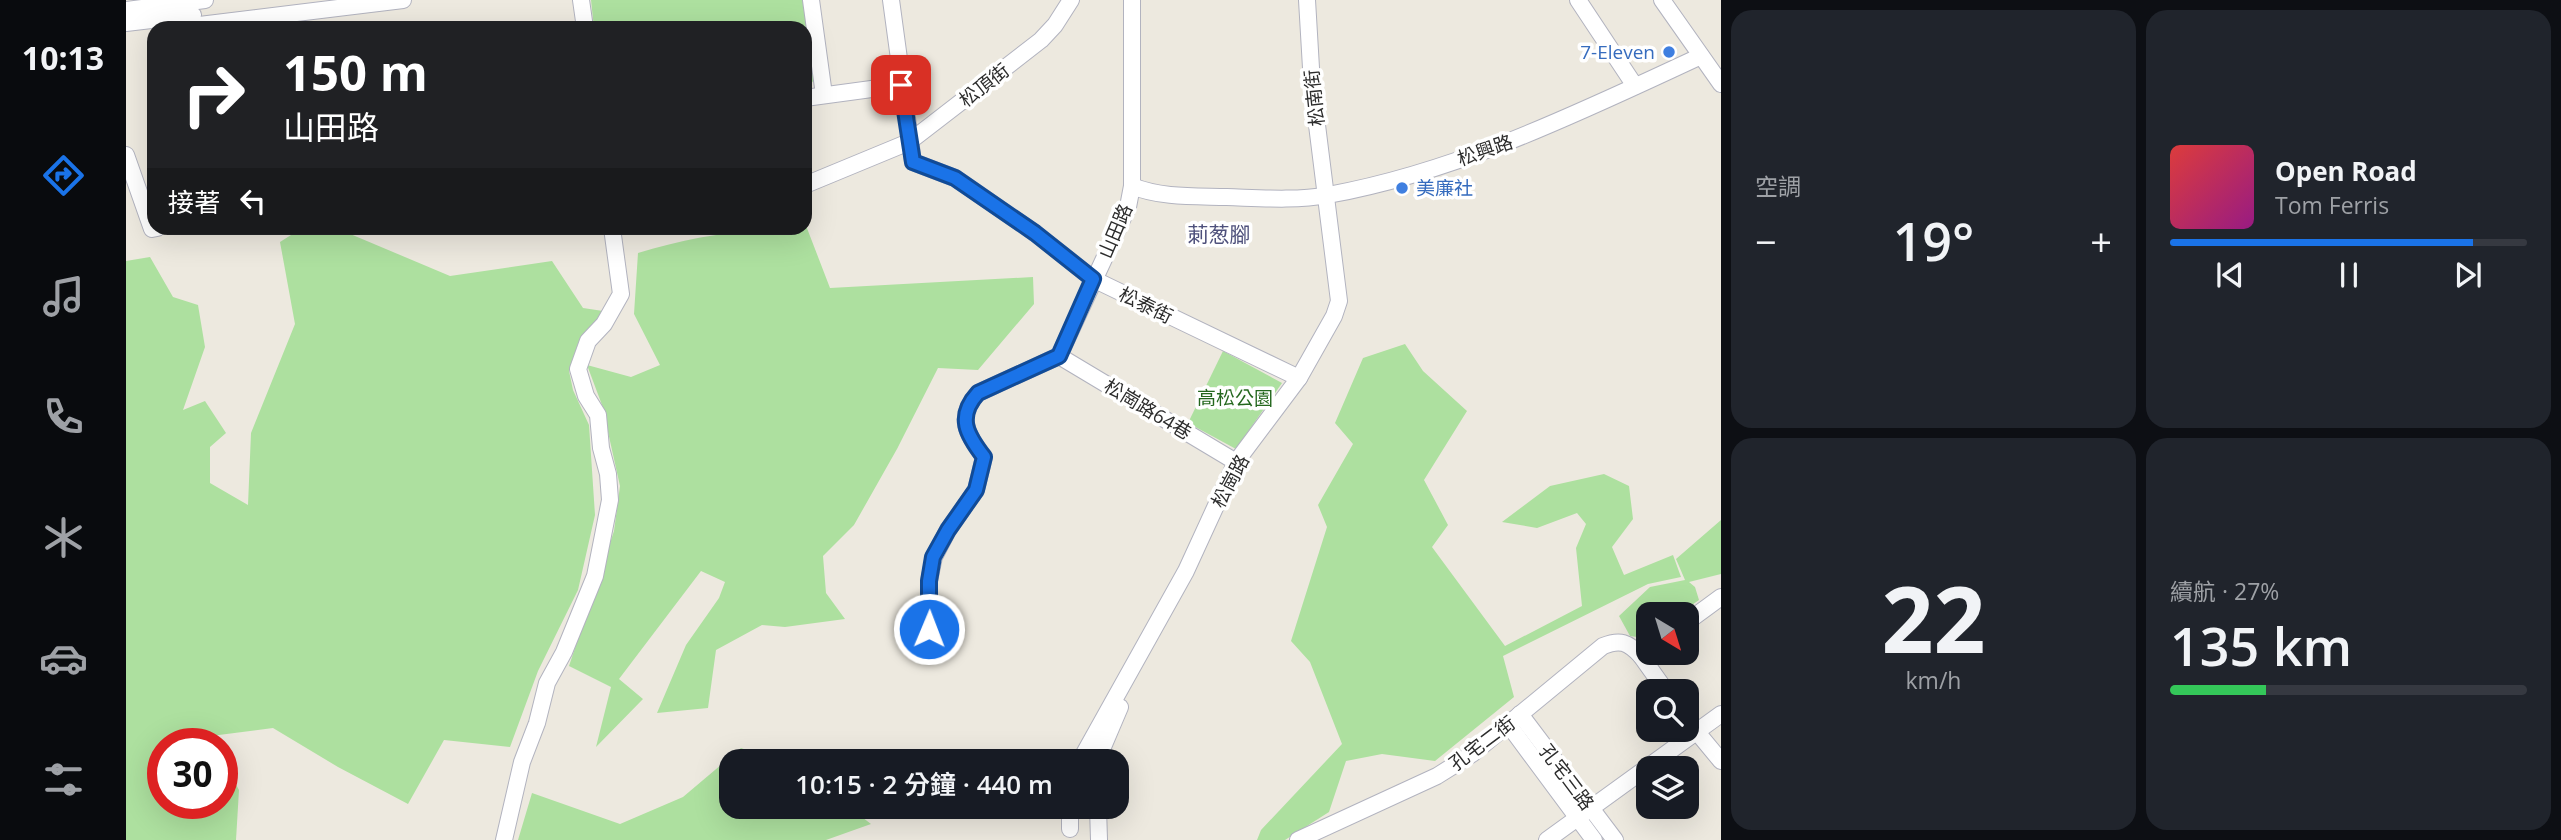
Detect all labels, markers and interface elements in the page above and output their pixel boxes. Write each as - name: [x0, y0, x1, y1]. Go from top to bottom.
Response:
- text: 10:13: [22, 36, 104, 79]
- text: 150 m: [283, 39, 428, 105]
- place label: 7-Eleven: [1580, 39, 1655, 65]
- marker: 7-Eleven: [1661, 44, 1677, 60]
- icon: right: [168, 49, 259, 140]
- pin: [871, 55, 931, 115]
- street label: 松頂街: [954, 57, 1014, 113]
- icon: arrive: [882, 66, 920, 104]
- street label: 松南街: [1298, 68, 1330, 128]
- text: 山田路: [283, 105, 379, 148]
- street label: 松興路: [1454, 128, 1516, 172]
- icon: directions: [39, 151, 88, 200]
- text: Open Road: [2275, 153, 2417, 189]
- text: 空調: [1755, 170, 1801, 202]
- place label: 美廉社: [1416, 175, 1473, 201]
- marker: 美廉社: [1394, 180, 1410, 196]
- icon: left: [234, 182, 272, 220]
- text: 接著: [168, 184, 220, 220]
- text: Tom Ferris: [2275, 189, 2389, 221]
- street label: 山田路: [1092, 200, 1138, 262]
- text: 19°: [1893, 205, 1974, 276]
- text: −: [1755, 215, 1777, 267]
- text: +: [2090, 215, 2112, 267]
- district label: 莿葱腳: [1188, 220, 1251, 248]
- icon: previous: [2211, 256, 2249, 294]
- icon: pause: [2330, 256, 2368, 294]
- icon: next: [2449, 256, 2487, 294]
- icon: music: [39, 272, 88, 321]
- street label: 松泰街: [1115, 281, 1177, 329]
- street label: 松崗路64巷: [1099, 373, 1197, 445]
- park label: 高松公園: [1197, 385, 1273, 411]
- icon: phone: [39, 392, 88, 441]
- street label: 松崗路: [1205, 450, 1255, 512]
- icon: climate: [39, 513, 88, 562]
- text: 22: [1881, 556, 1986, 680]
- text: 續航 · 27%: [2170, 575, 2279, 607]
- position arrow: [892, 592, 966, 666]
- north arrow: [1636, 602, 1699, 665]
- map controls: [1636, 602, 1699, 819]
- text: 135 km: [2170, 610, 2352, 681]
- icon: car: [39, 634, 88, 683]
- text: km/h: [1906, 664, 1961, 696]
- button: search: [1636, 679, 1699, 742]
- street label: 孔宅二街: [1444, 710, 1520, 776]
- speed limit sign: 30: [147, 728, 238, 819]
- street label: 孔宅三路: [1534, 739, 1600, 815]
- icon: filters: [39, 755, 88, 804]
- button: layers: [1636, 756, 1699, 819]
- text: 10:15 · 2 分鐘 · 440 m: [795, 766, 1053, 802]

